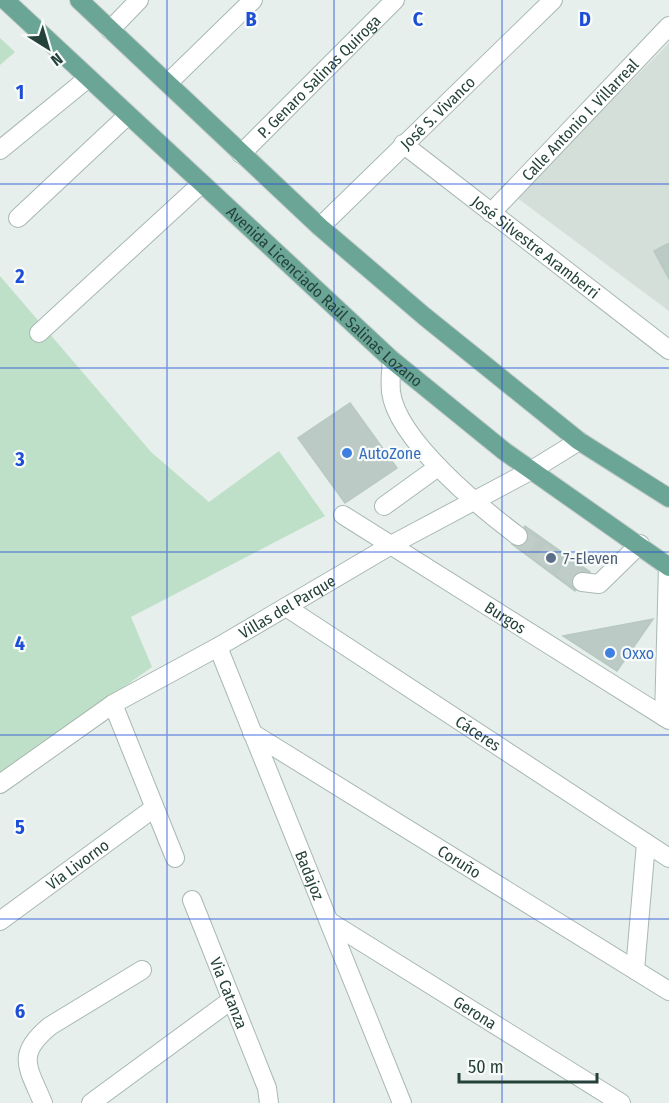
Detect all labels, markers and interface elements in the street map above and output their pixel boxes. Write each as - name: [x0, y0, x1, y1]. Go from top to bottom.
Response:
- text: B: [245, 7, 257, 31]
- text: C: [413, 7, 424, 31]
- text: D: [579, 7, 591, 31]
- street label: P. Genaro Salinas Quiroga: [254, 11, 385, 142]
- north arrow: [18, 18, 78, 78]
- text: N: [47, 49, 66, 70]
- street label: Calle Antonio I. Villarreal: [518, 55, 643, 185]
- street label: José S. Vivanco: [397, 72, 479, 153]
- text: 1: [16, 80, 24, 104]
- street label: José Silvestre Aramberri: [468, 192, 603, 303]
- street label: Avenida Licenciado Raúl Salinas Lozano: [223, 202, 426, 391]
- text: 2: [14, 264, 25, 288]
- place label: AutoZone: [359, 444, 421, 463]
- marker: AutoZone: [340, 446, 354, 460]
- text: 3: [14, 447, 25, 471]
- place label: 7-Eleven: [563, 549, 618, 568]
- marker: 7-Eleven: [544, 551, 558, 565]
- street label: Villas del Parque: [236, 571, 339, 643]
- street label: Burgos: [481, 598, 530, 638]
- text: 4: [15, 631, 25, 655]
- place label: Oxxo: [622, 644, 654, 663]
- marker: Oxxo: [603, 646, 617, 660]
- street label: Cáceres: [452, 712, 504, 755]
- text: 5: [15, 815, 25, 839]
- street label: Vía Livorno: [43, 835, 113, 894]
- street label: Coruño: [434, 841, 484, 882]
- street label: Badajoz: [291, 848, 328, 903]
- street label: Via Catanza: [206, 955, 251, 1032]
- street label: Gerona: [450, 992, 500, 1033]
- text: 6: [15, 999, 25, 1023]
- scale bar: [459, 1046, 597, 1084]
- text: 50 m: [468, 1056, 504, 1078]

